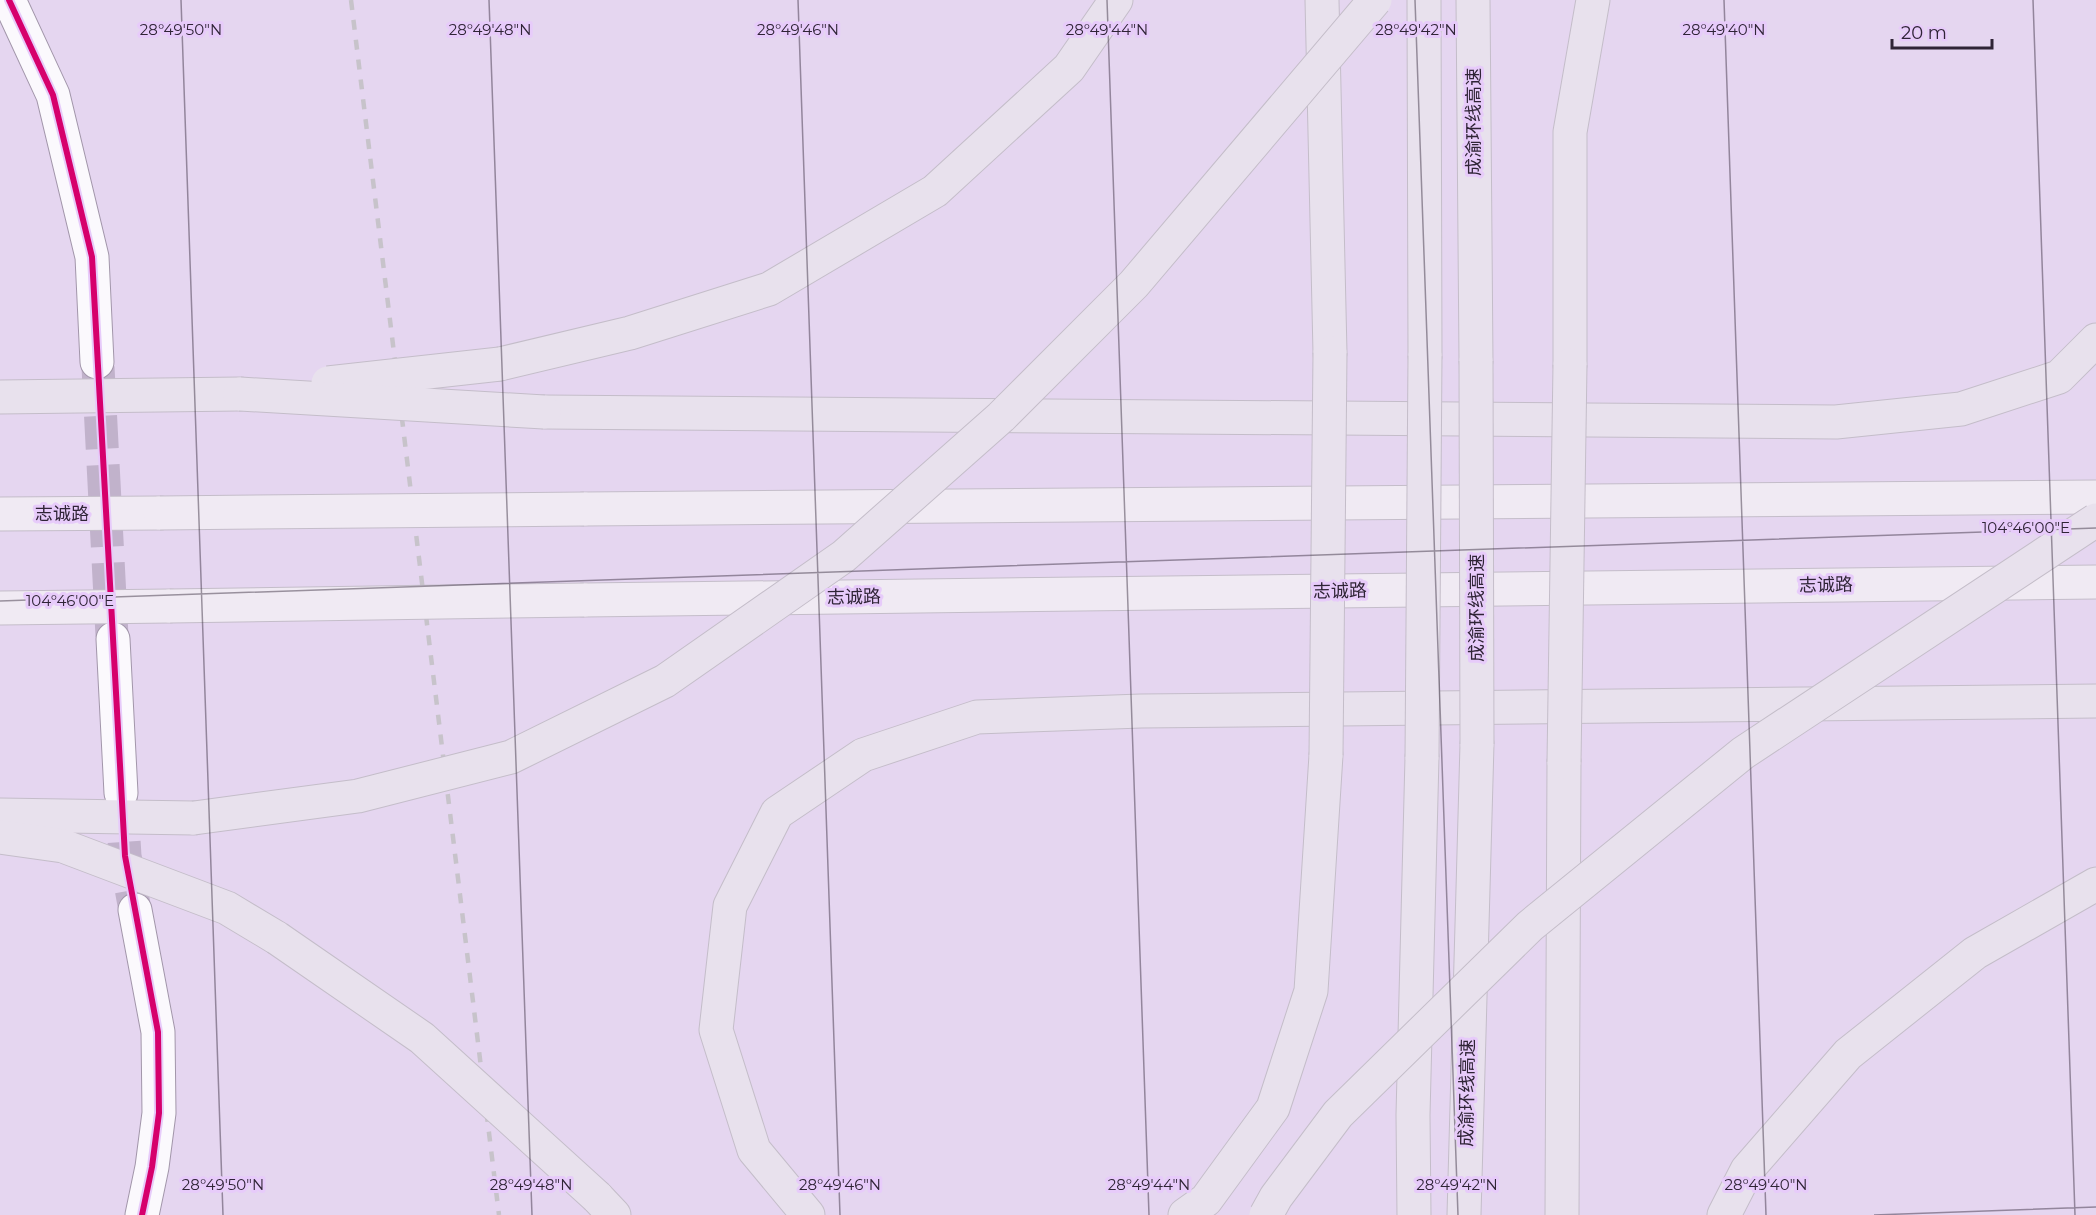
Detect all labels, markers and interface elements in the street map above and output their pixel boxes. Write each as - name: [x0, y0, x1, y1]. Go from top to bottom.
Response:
- scale bar: [1892, 12, 1992, 50]
- text: 28°49'50"N: [140, 20, 222, 39]
- text: 28°49'48"N: [449, 20, 531, 39]
- text: 28°49'46"N: [757, 20, 839, 39]
- text: 28°49'44"N: [1066, 20, 1148, 39]
- text: 28°49'42"N: [1375, 20, 1457, 39]
- text: 28°49'40"N: [1682, 20, 1766, 39]
- text: 20 m: [1901, 22, 1947, 44]
- street label: 成渝环线高速: [1463, 68, 1485, 176]
- street label: 志诚路: [35, 503, 89, 525]
- text: 104°46'00"E: [1982, 518, 2070, 537]
- street label: 成渝环线高速: [1466, 554, 1488, 662]
- street label: 志诚路: [1799, 574, 1853, 596]
- street label: 志诚路: [1313, 580, 1367, 602]
- street label: 志诚路: [827, 586, 881, 608]
- text: 104°46'00"E: [26, 591, 114, 610]
- street label: 成渝环线高速: [1455, 1039, 1479, 1147]
- text: 28°49'50"N: [182, 1175, 264, 1194]
- text: 28°49'48"N: [490, 1175, 572, 1194]
- text: 28°49'46"N: [799, 1175, 881, 1194]
- text: 28°49'44"N: [1108, 1175, 1190, 1194]
- text: 28°49'42"N: [1416, 1175, 1498, 1194]
- text: 28°49'40"N: [1724, 1175, 1808, 1194]

